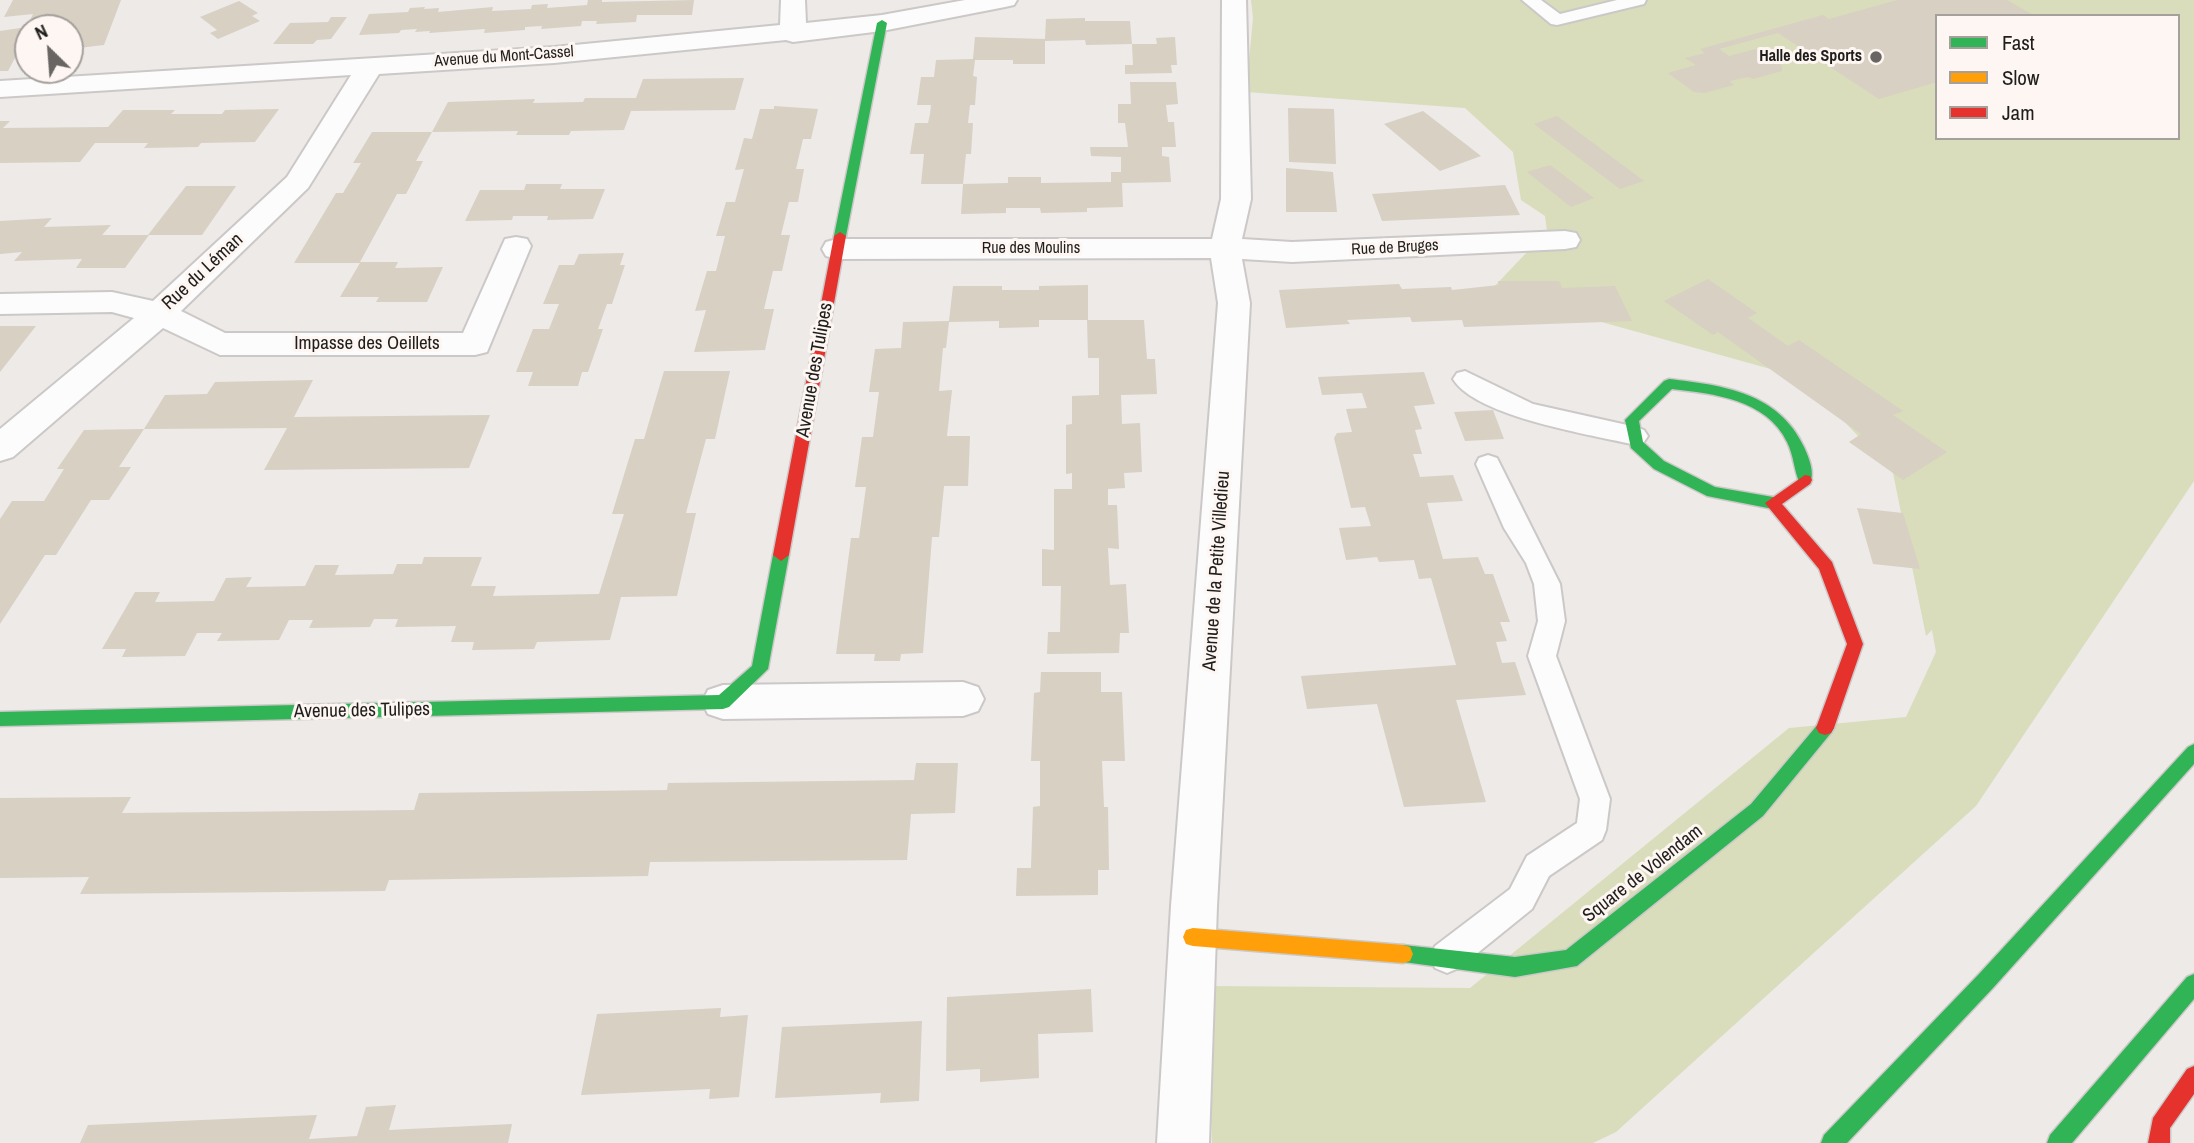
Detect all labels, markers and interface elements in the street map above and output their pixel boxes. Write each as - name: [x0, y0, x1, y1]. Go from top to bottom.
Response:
- north arrow: [14, 14, 84, 84]
- legend: [1935, 14, 2180, 140]
- text: N: [30, 18, 52, 46]
- text: Fast: [2002, 28, 2035, 57]
- street label: Avenue du Mont-Cassel: [434, 43, 574, 71]
- place label: Halle des Sports: [1759, 47, 1862, 67]
- marker: Halle des Sports: [1868, 49, 1884, 65]
- text: Slow: [2002, 63, 2039, 92]
- text: Jam: [2002, 98, 2035, 127]
- street label: Rue du Léman: [158, 229, 248, 315]
- street label: Rue de Bruges: [1351, 236, 1439, 260]
- street label: Rue des Moulins: [982, 239, 1080, 259]
- street label: Avenue des Tulipes: [792, 301, 838, 439]
- street label: Impasse des Oeillets: [294, 333, 440, 355]
- street label: Avenue de la Petite Villedieu: [1199, 470, 1235, 672]
- street label: Avenue des Tulipes: [294, 698, 430, 724]
- street label: Square de Volendam: [1579, 820, 1707, 928]

